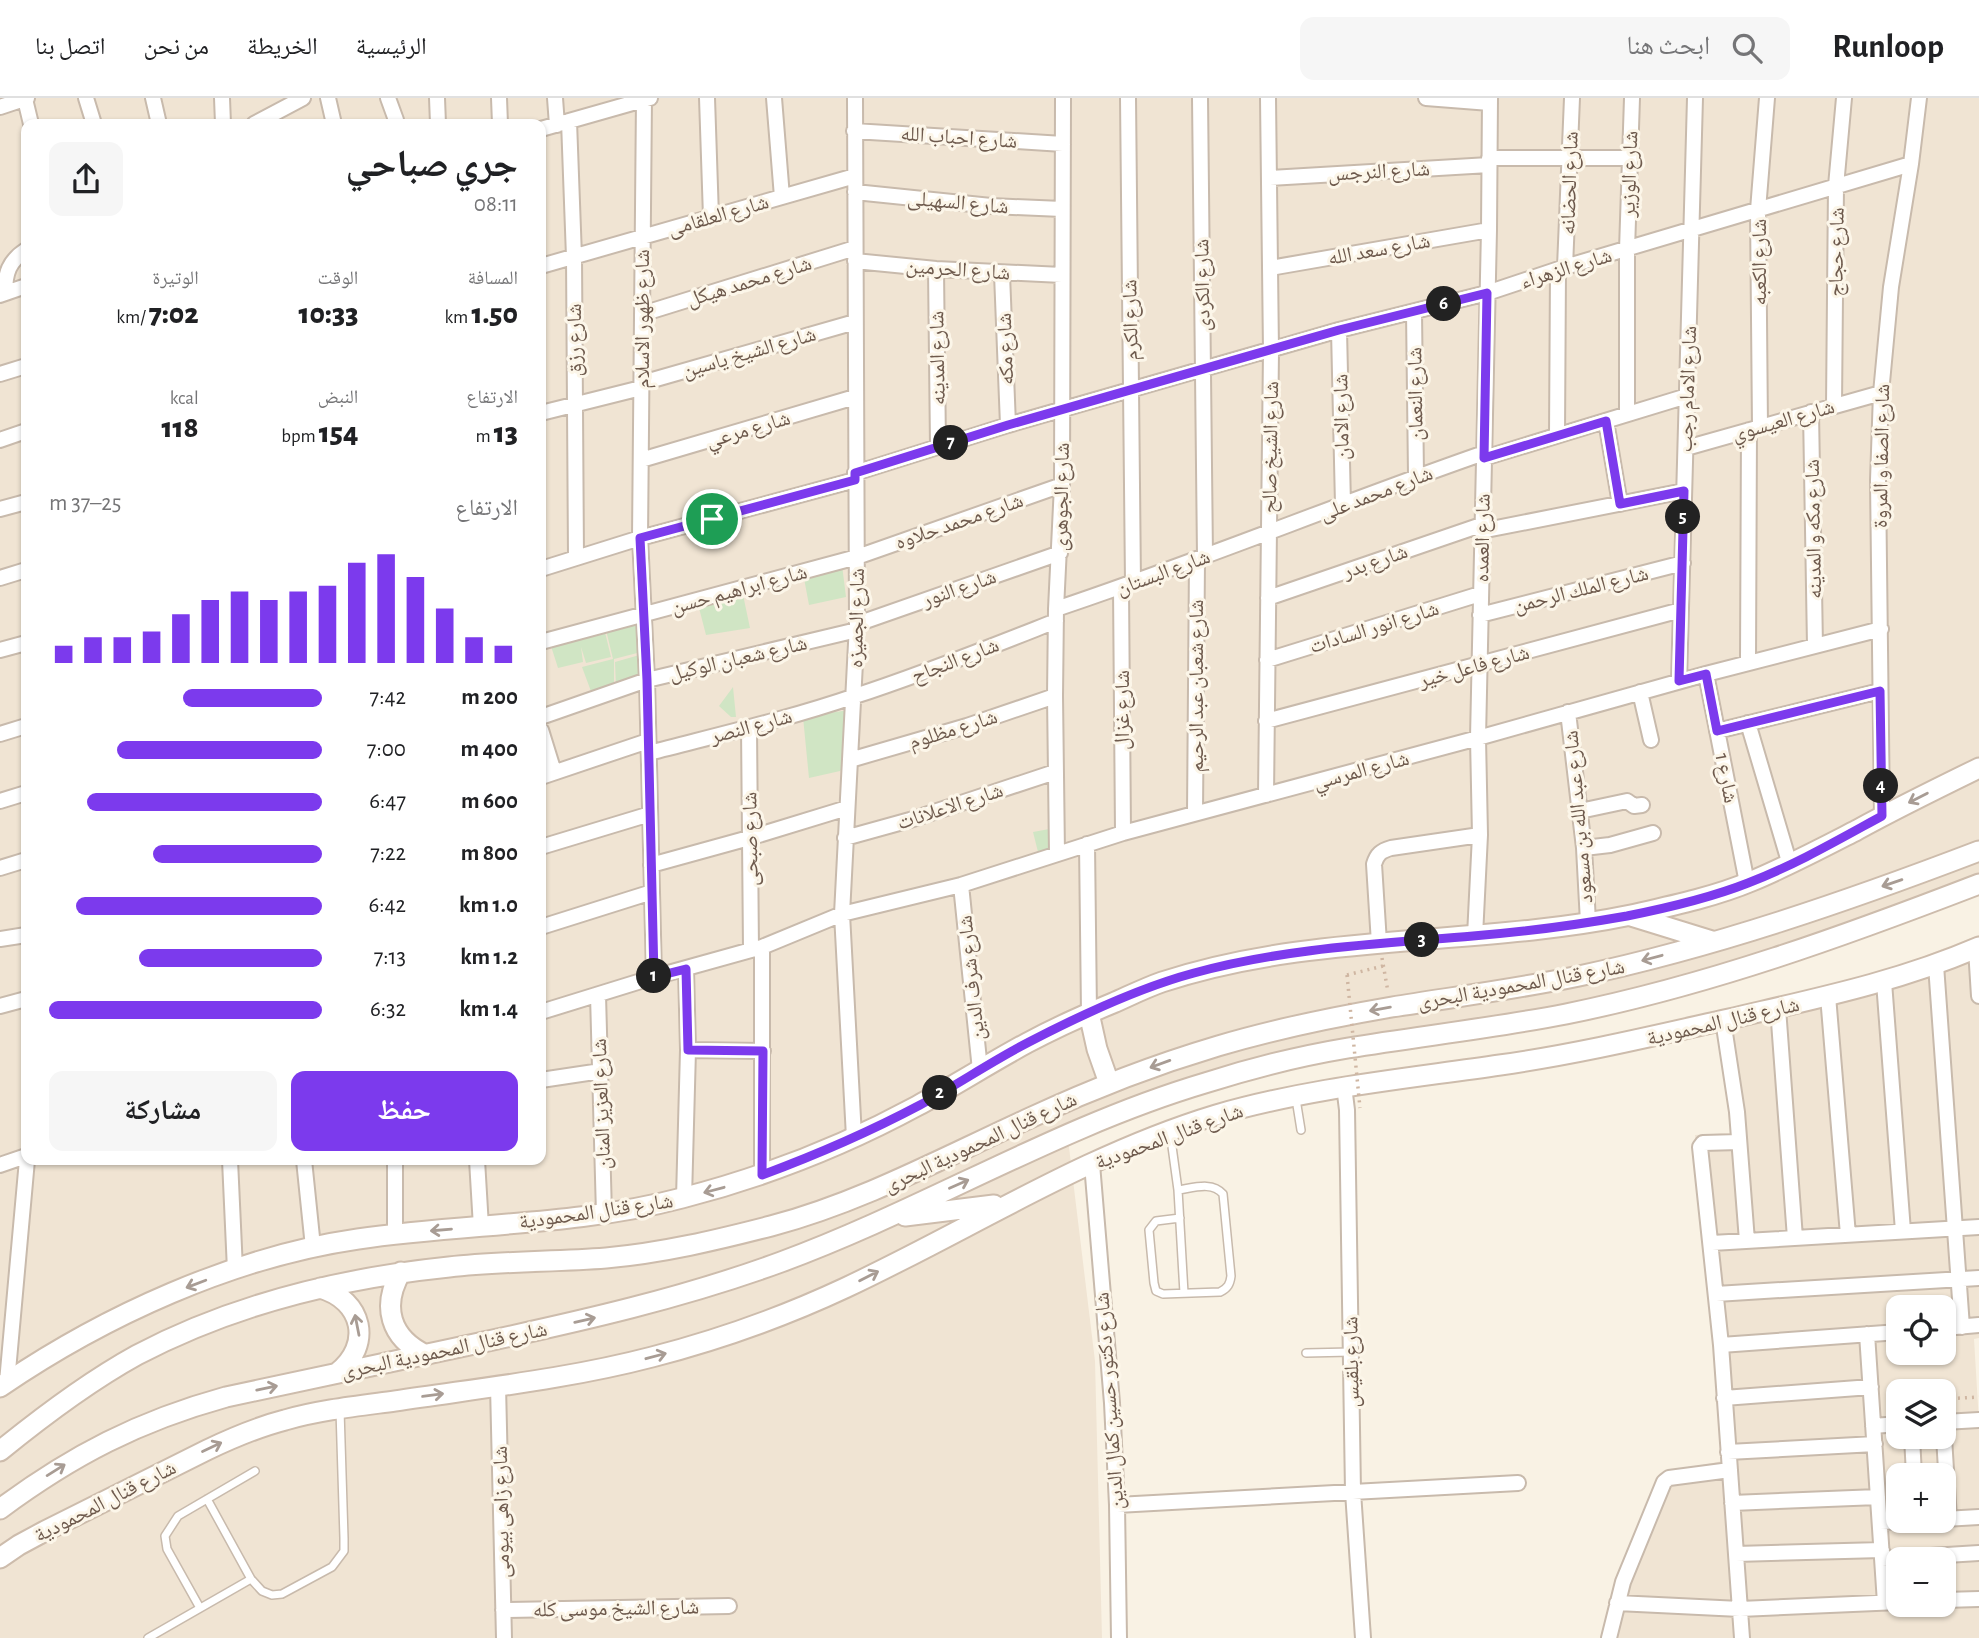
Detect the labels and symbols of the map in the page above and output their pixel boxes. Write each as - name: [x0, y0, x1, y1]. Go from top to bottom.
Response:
- street label: شارع احباب الله: [900, 123, 1018, 154]
- street label: شارع الوزير: [1617, 130, 1644, 219]
- street label: شارع الحضانه: [1557, 131, 1584, 235]
- street label: شارع النرجس: [1327, 158, 1431, 187]
- street label: شارع السهيلى: [906, 188, 1010, 219]
- street label: شارع العلقامى: [665, 191, 772, 242]
- street label: شارع حجاج: [1825, 207, 1850, 297]
- street label: شارع الكعبه: [1749, 219, 1772, 305]
- street label: شارع سعد الله: [1326, 230, 1432, 271]
- street label: شارع الكردى: [1191, 238, 1216, 331]
- street label: شارع الزهراء: [1518, 245, 1615, 294]
- street label: شارع ظهور الاسلام: [632, 249, 656, 389]
- street label: شارع محمد هيكل: [684, 253, 815, 312]
- street label: شارع الحرمين: [905, 255, 1011, 286]
- street label: شارع الكرم: [1119, 279, 1145, 361]
- pin: 6: [1426, 286, 1462, 322]
- street label: شارع رزق: [564, 303, 587, 377]
- street label: شارع المدينه: [926, 311, 951, 405]
- street label: شارع مكه: [994, 313, 1019, 385]
- street label: شارع الشيخ ياسين: [680, 323, 819, 384]
- street label: شارع الامام رجب: [1675, 325, 1703, 453]
- street label: شارع النعمان: [1404, 347, 1429, 441]
- street label: شارع الامان: [1330, 374, 1355, 460]
- street label: شارع الشيخ صالح: [1259, 381, 1284, 513]
- street label: شارع الصفا و المروة: [1870, 384, 1895, 528]
- street label: شارع العيسوي: [1729, 396, 1838, 450]
- street label: شارع مرعي: [704, 407, 794, 457]
- pin: 7: [934, 426, 968, 460]
- street label: شارع الجوهرى: [1050, 442, 1075, 552]
- street label: شارع مكه و المدينه: [1802, 459, 1827, 599]
- street label: شارع محمد على: [1317, 462, 1436, 526]
- pin: [682, 489, 742, 549]
- street label: شارع محمد حلاوه: [893, 490, 1026, 555]
- street label: شارع العمده: [1471, 493, 1496, 583]
- pin: 5: [1666, 500, 1700, 534]
- street label: شارع بدر: [1339, 541, 1411, 585]
- street label: شارع البستان: [1113, 546, 1214, 601]
- street label: شارع ابراهيم حسن: [669, 561, 810, 621]
- street label: شارع الملك الرحمن: [1512, 563, 1651, 618]
- street label: شارع النور: [918, 566, 1000, 613]
- street label: شارع الجميزه: [845, 568, 870, 668]
- street label: شارع انور السادات: [1307, 598, 1442, 659]
- street label: شارع شعبان عبد الرحيم: [1186, 599, 1210, 773]
- street label: شارع شعبان الوكيل: [667, 632, 810, 687]
- street label: شارع النجاح: [909, 634, 1002, 689]
- street label: شارع فاعل خير: [1416, 642, 1532, 693]
- street label: شارع غزال: [1112, 670, 1135, 750]
- street label: شارع النصر: [707, 705, 795, 750]
- street label: شارع مظلوم: [906, 706, 1001, 756]
- street label: شارع عبد الله بن مسعود: [1560, 730, 1599, 904]
- street label: شارع المرسي: [1311, 748, 1413, 798]
- street label: شارع 1: [1709, 751, 1742, 805]
- pin: 4: [1864, 768, 1898, 804]
- street label: شارع الاعلانات: [895, 779, 1006, 835]
- one-way arrow: [1908, 791, 1928, 805]
- street label: شارع صبحى: [739, 792, 764, 886]
- one-way arrow: [1881, 877, 1903, 890]
- street label: شارع شرف الدين: [954, 914, 991, 1042]
- pin: 3: [1404, 922, 1440, 958]
- one-way arrow: [1641, 953, 1663, 966]
- street label: شارع قنال المحمودية البحرى: [1416, 956, 1627, 1015]
- pin: 1: [636, 958, 672, 994]
- street label: شارع قنال المحمودية: [1645, 994, 1802, 1051]
- one-way arrow: [1369, 1003, 1392, 1016]
- street label: شارع العزيز المنان: [589, 1038, 616, 1170]
- one-way arrow: [1149, 1059, 1171, 1071]
- pin: 2: [922, 1076, 958, 1110]
- street label: شارع قنال المحمودية البحرى: [881, 1089, 1081, 1198]
- street label: شارع قنال المحمودية: [1092, 1100, 1247, 1175]
- one-way arrow: [948, 1177, 969, 1190]
- one-way arrow: [703, 1184, 726, 1197]
- street label: شارع قنال المحمودية: [518, 1190, 675, 1235]
- one-way arrow: [430, 1224, 453, 1237]
- one-way arrow: [858, 1268, 879, 1282]
- one-way arrow: [186, 1279, 207, 1292]
- street label: شارع دكتور حسين كمال الدين: [1091, 1291, 1130, 1510]
- one-way arrow: [573, 1313, 596, 1326]
- one-way arrow: [349, 1314, 363, 1337]
- street label: شارع بلقيس: [1340, 1316, 1365, 1408]
- street label: شارع قنال المحمودية البحرى: [339, 1318, 549, 1385]
- one-way arrow: [645, 1349, 667, 1362]
- one-way arrow: [255, 1381, 278, 1394]
- one-way arrow: [421, 1389, 443, 1402]
- one-way arrow: [201, 1440, 222, 1454]
- street label: شارع زاهى بيومى: [490, 1446, 515, 1578]
- street label: شارع قنال المحمودية: [31, 1457, 180, 1548]
- one-way arrow: [46, 1462, 65, 1477]
- street label: شارع الشيخ موسى كله: [533, 1597, 699, 1622]

